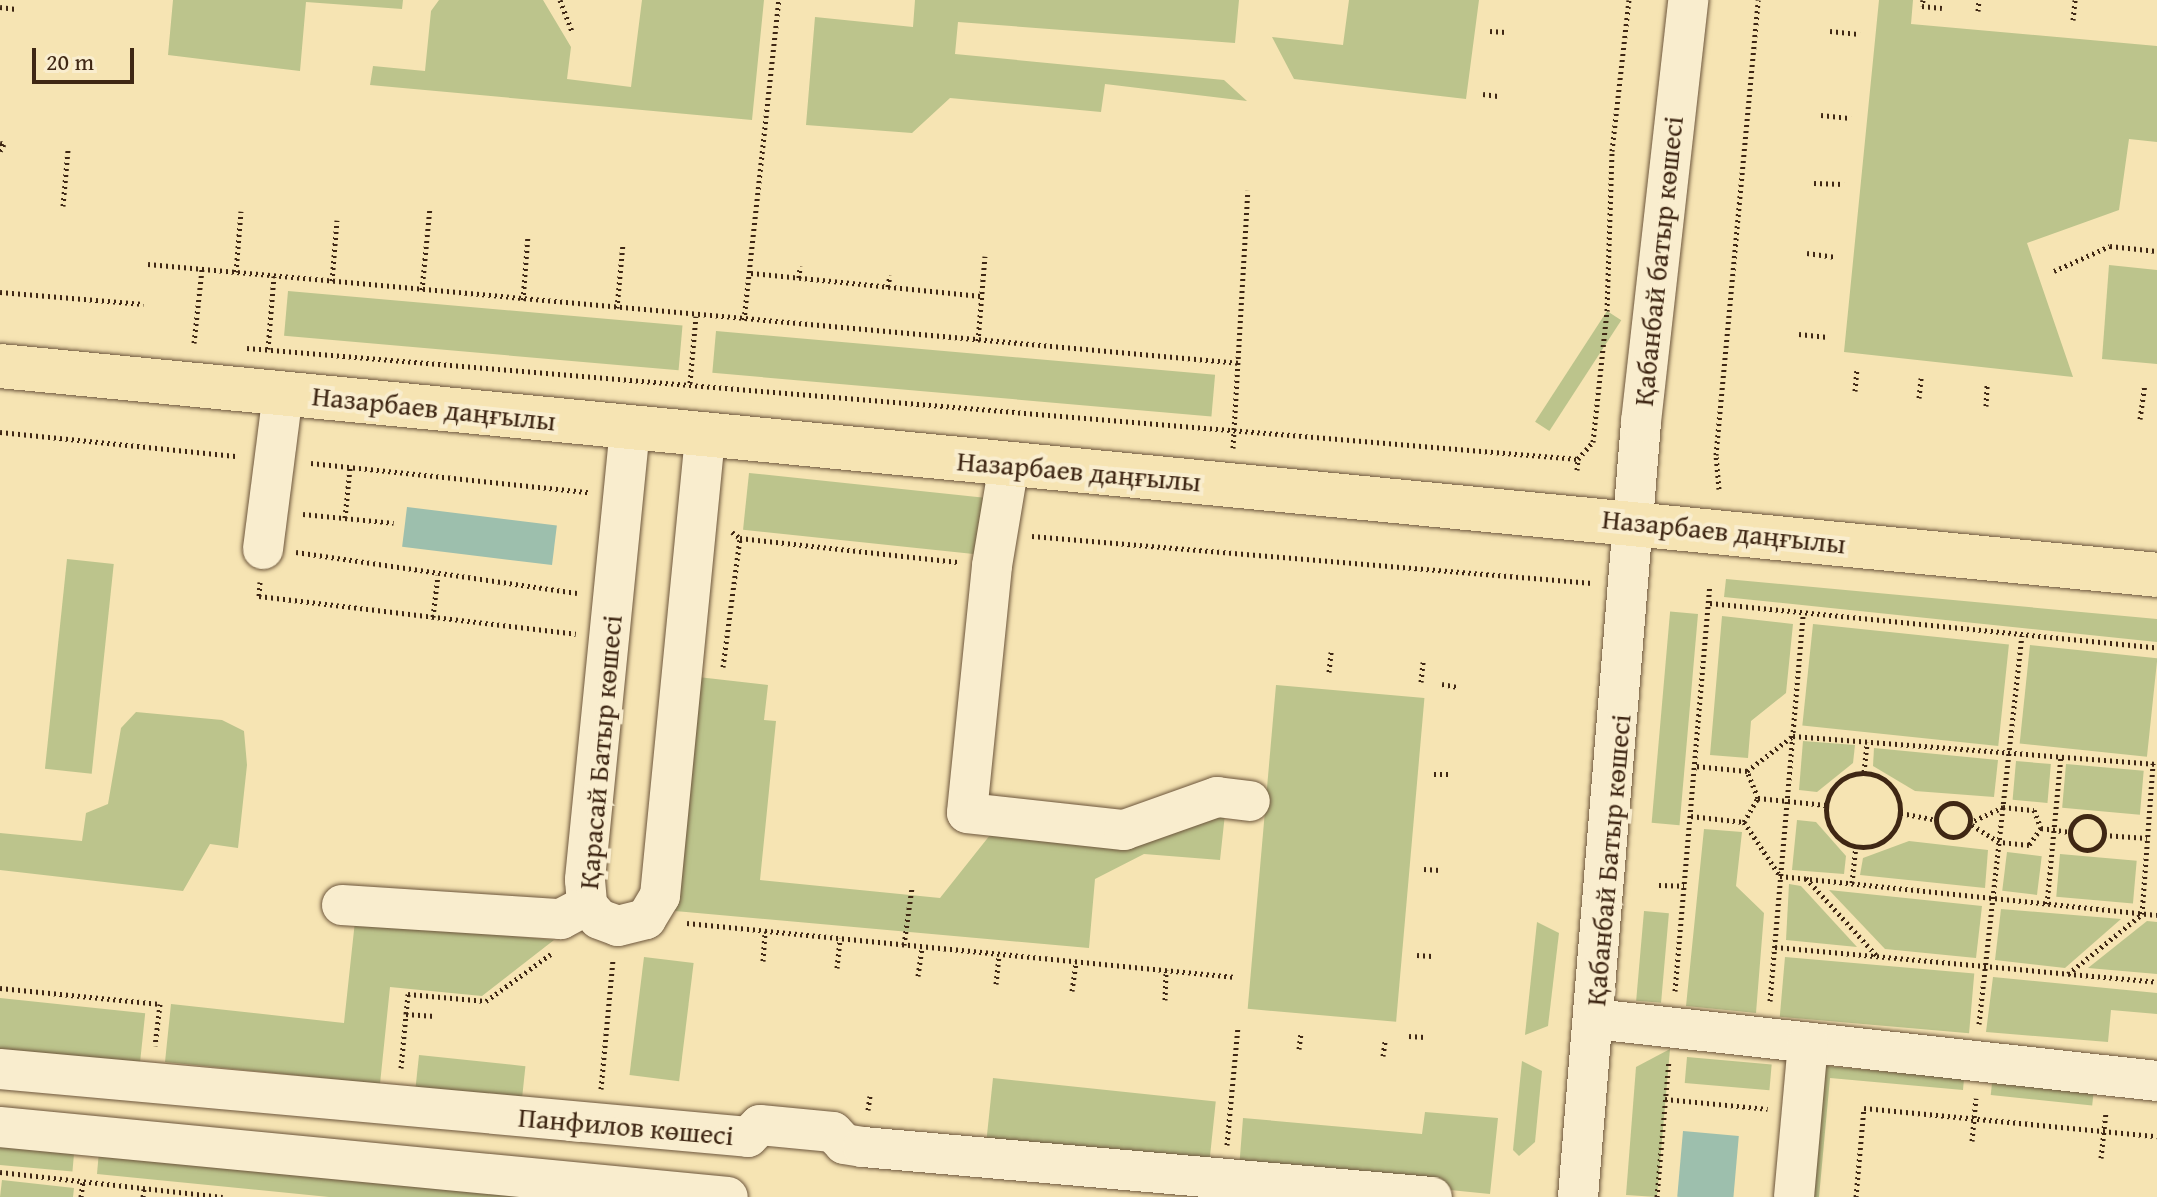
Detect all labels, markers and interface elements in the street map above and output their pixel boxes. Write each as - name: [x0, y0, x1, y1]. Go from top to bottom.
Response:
- scale bar: [36, 32, 138, 82]
- text: 20 m: [46, 44, 94, 79]
- street label: Қабанбай батыр көшесі: [1626, 114, 1690, 408]
- street label: Назарбаев даңғылы: [311, 378, 557, 438]
- street label: Назарбаев даңғылы: [956, 444, 1202, 498]
- street label: Назарбаев даңғылы: [1601, 501, 1847, 561]
- street label: Қарасай Батыр көшесі: [571, 613, 629, 891]
- street label: Қабанбай Батыр көшесі: [1579, 713, 1637, 1007]
- street label: Панфилов көшесі: [517, 1100, 735, 1152]

